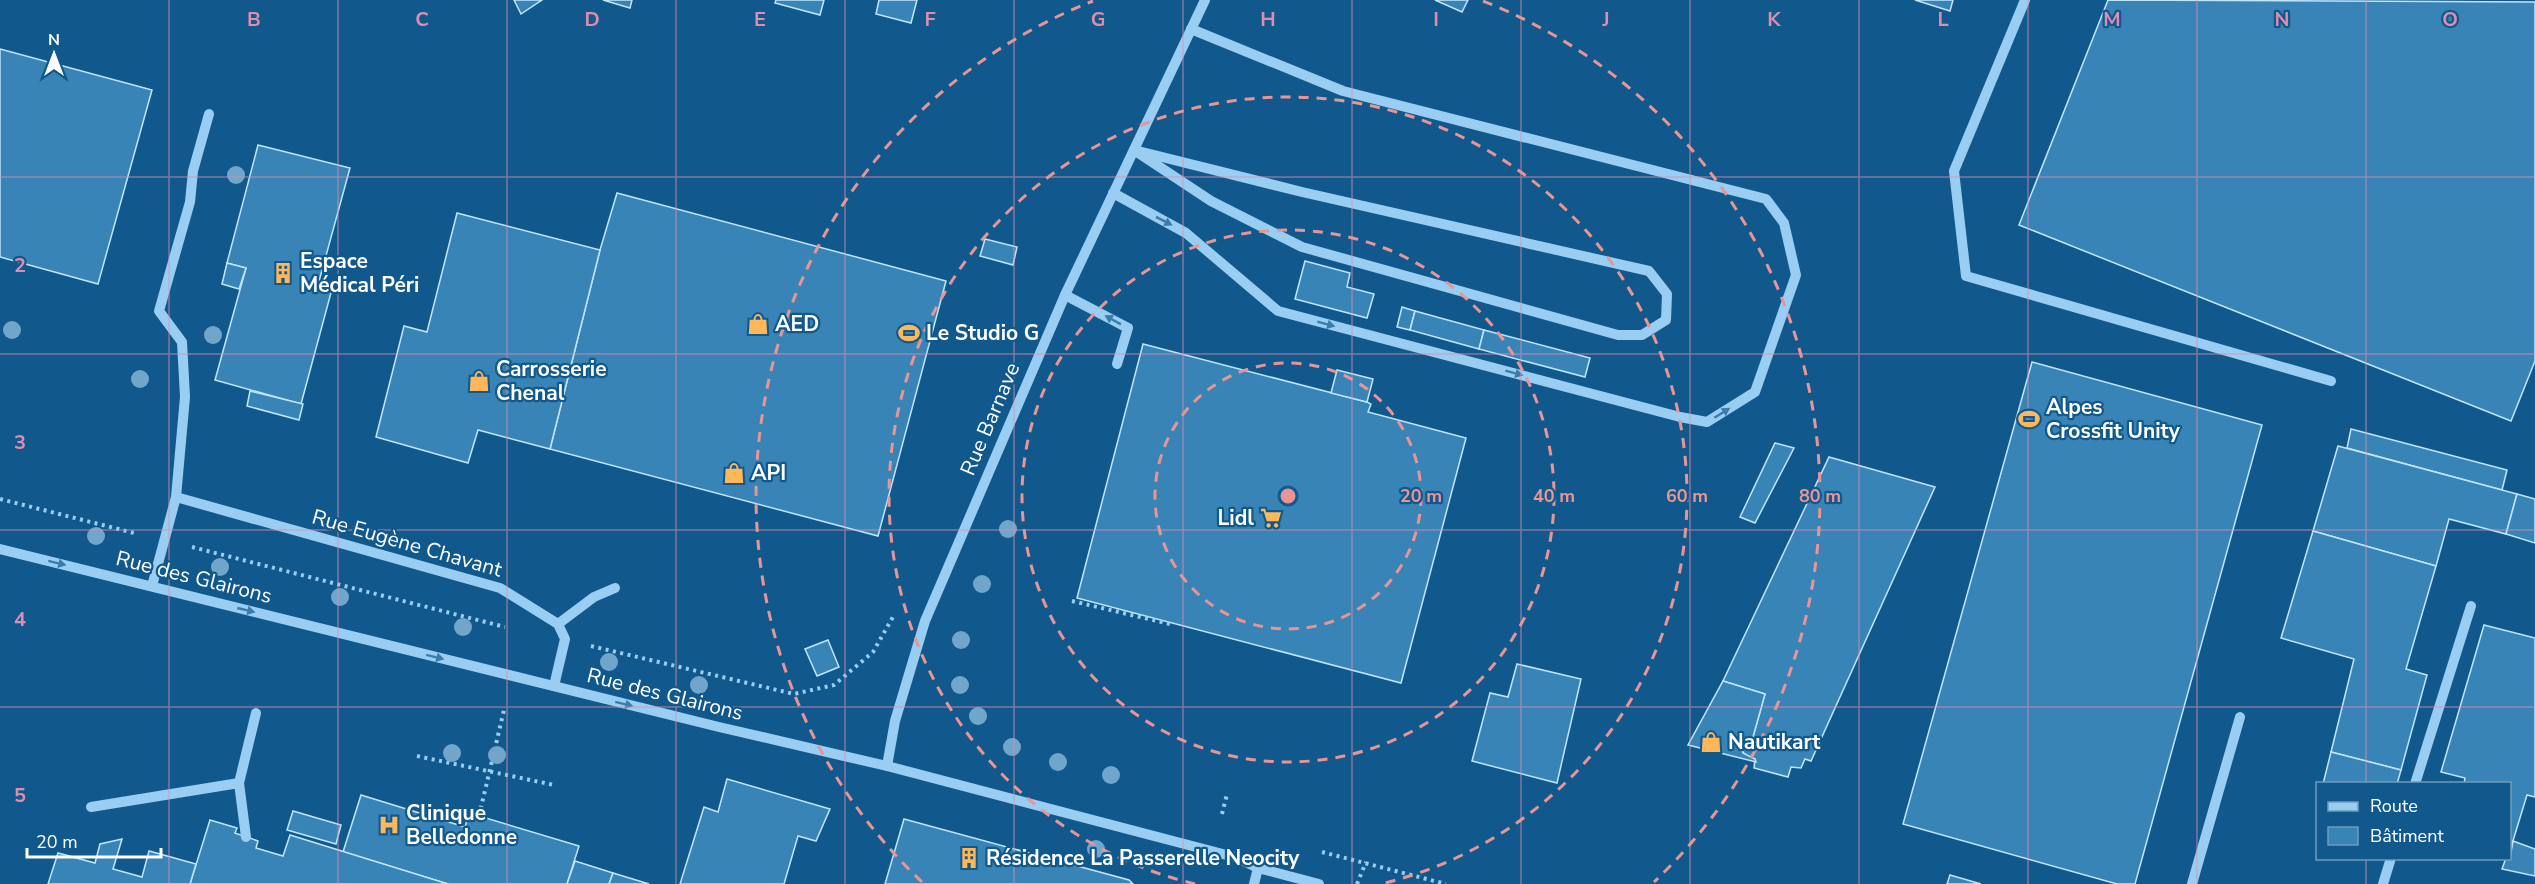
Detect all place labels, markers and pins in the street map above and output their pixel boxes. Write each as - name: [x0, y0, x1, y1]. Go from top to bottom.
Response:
- place label: Espace Médical Péri: [300, 247, 419, 299]
- building icon: Espace Médical Péri: [271, 261, 295, 285]
- place label: AED: [775, 310, 819, 338]
- shop icon: AED: [746, 312, 770, 336]
- place label: Le Studio G: [926, 319, 1039, 347]
- sports icon: Le Studio G: [897, 321, 921, 345]
- place label: Carrosserie Chenal: [496, 355, 607, 407]
- shop icon: Carrosserie Chenal: [467, 369, 491, 393]
- place label: Alpes Crossfit Unity: [2046, 393, 2181, 445]
- sports icon: Alpes Crossfit Unity: [2017, 407, 2041, 431]
- place label: API: [751, 459, 786, 487]
- shop icon: API: [722, 461, 746, 485]
- centre of rings: [1278, 486, 1298, 506]
- place label: Lidl: [1218, 504, 1254, 532]
- supermarket icon: Lidl: [1259, 506, 1283, 530]
- place label: Nautikart: [1728, 728, 1821, 756]
- shop icon: Nautikart: [1699, 730, 1723, 754]
- place label: Clinique Belledonne: [406, 799, 517, 851]
- hospital icon: Clinique Belledonne: [377, 813, 401, 837]
- place label: Résidence La Passerelle Neocity: [986, 844, 1300, 872]
- building icon: Résidence La Passerelle Neocity: [957, 846, 981, 870]

